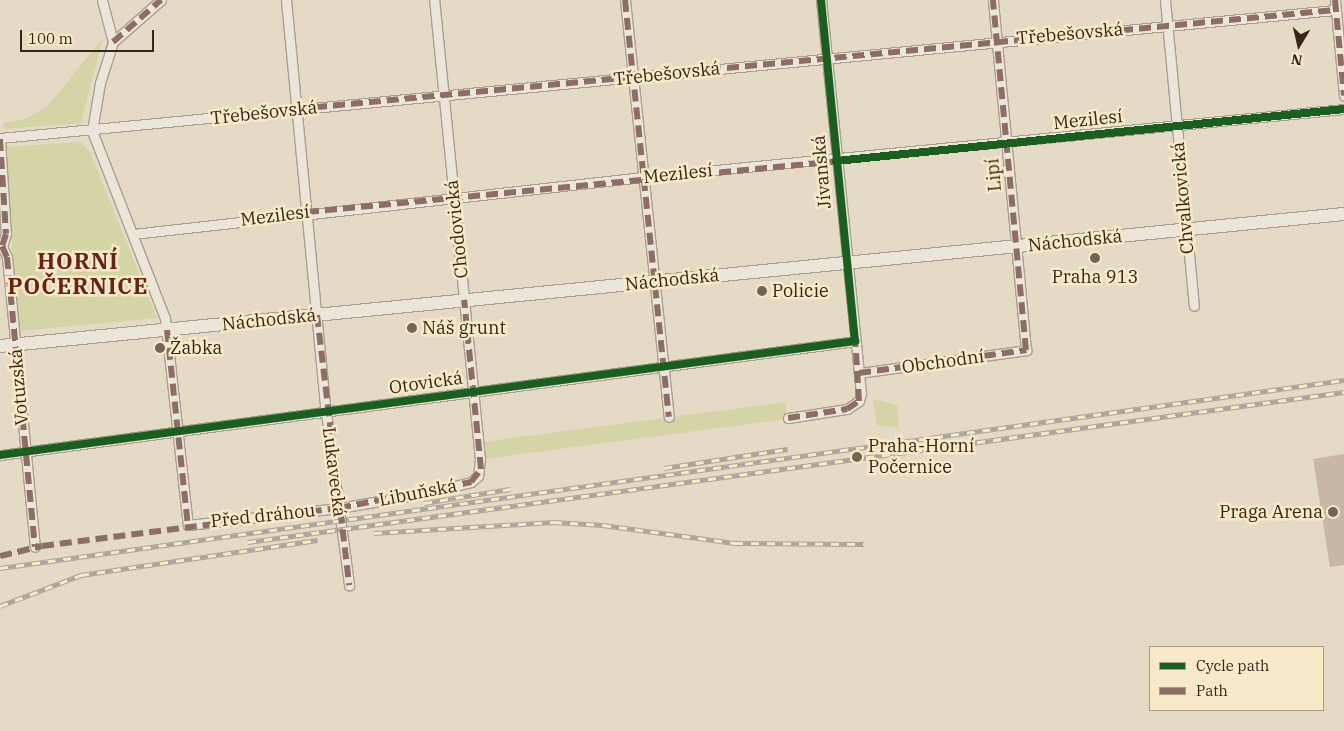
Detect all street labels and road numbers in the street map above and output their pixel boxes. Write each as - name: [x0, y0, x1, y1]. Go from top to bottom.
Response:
- street label: Třebešovská: [1016, 19, 1124, 49]
- street label: Třebešovská: [613, 58, 721, 90]
- street label: Třebešovská: [210, 97, 318, 129]
- street label: Mezilesí: [1052, 106, 1124, 134]
- street label: Jívanská: [808, 134, 836, 210]
- street label: Chvalkovická: [1167, 141, 1199, 255]
- street label: Lipí: [982, 158, 1006, 192]
- street label: Mezilesí: [642, 160, 714, 188]
- street label: Chodovická: [441, 179, 473, 279]
- street label: Mezilesí: [239, 201, 311, 231]
- street label: Náchodská: [1027, 225, 1123, 257]
- street label: Náchodská: [624, 264, 720, 296]
- street label: Náchodská: [221, 304, 317, 336]
- street label: Obchodní: [900, 346, 986, 378]
- street label: Votuzská: [5, 348, 33, 426]
- street label: Otovická: [388, 367, 464, 399]
- street label: Lukavecká: [318, 426, 350, 518]
- street label: Libuňská: [377, 475, 459, 511]
- street label: Před dráhou: [210, 500, 316, 532]

